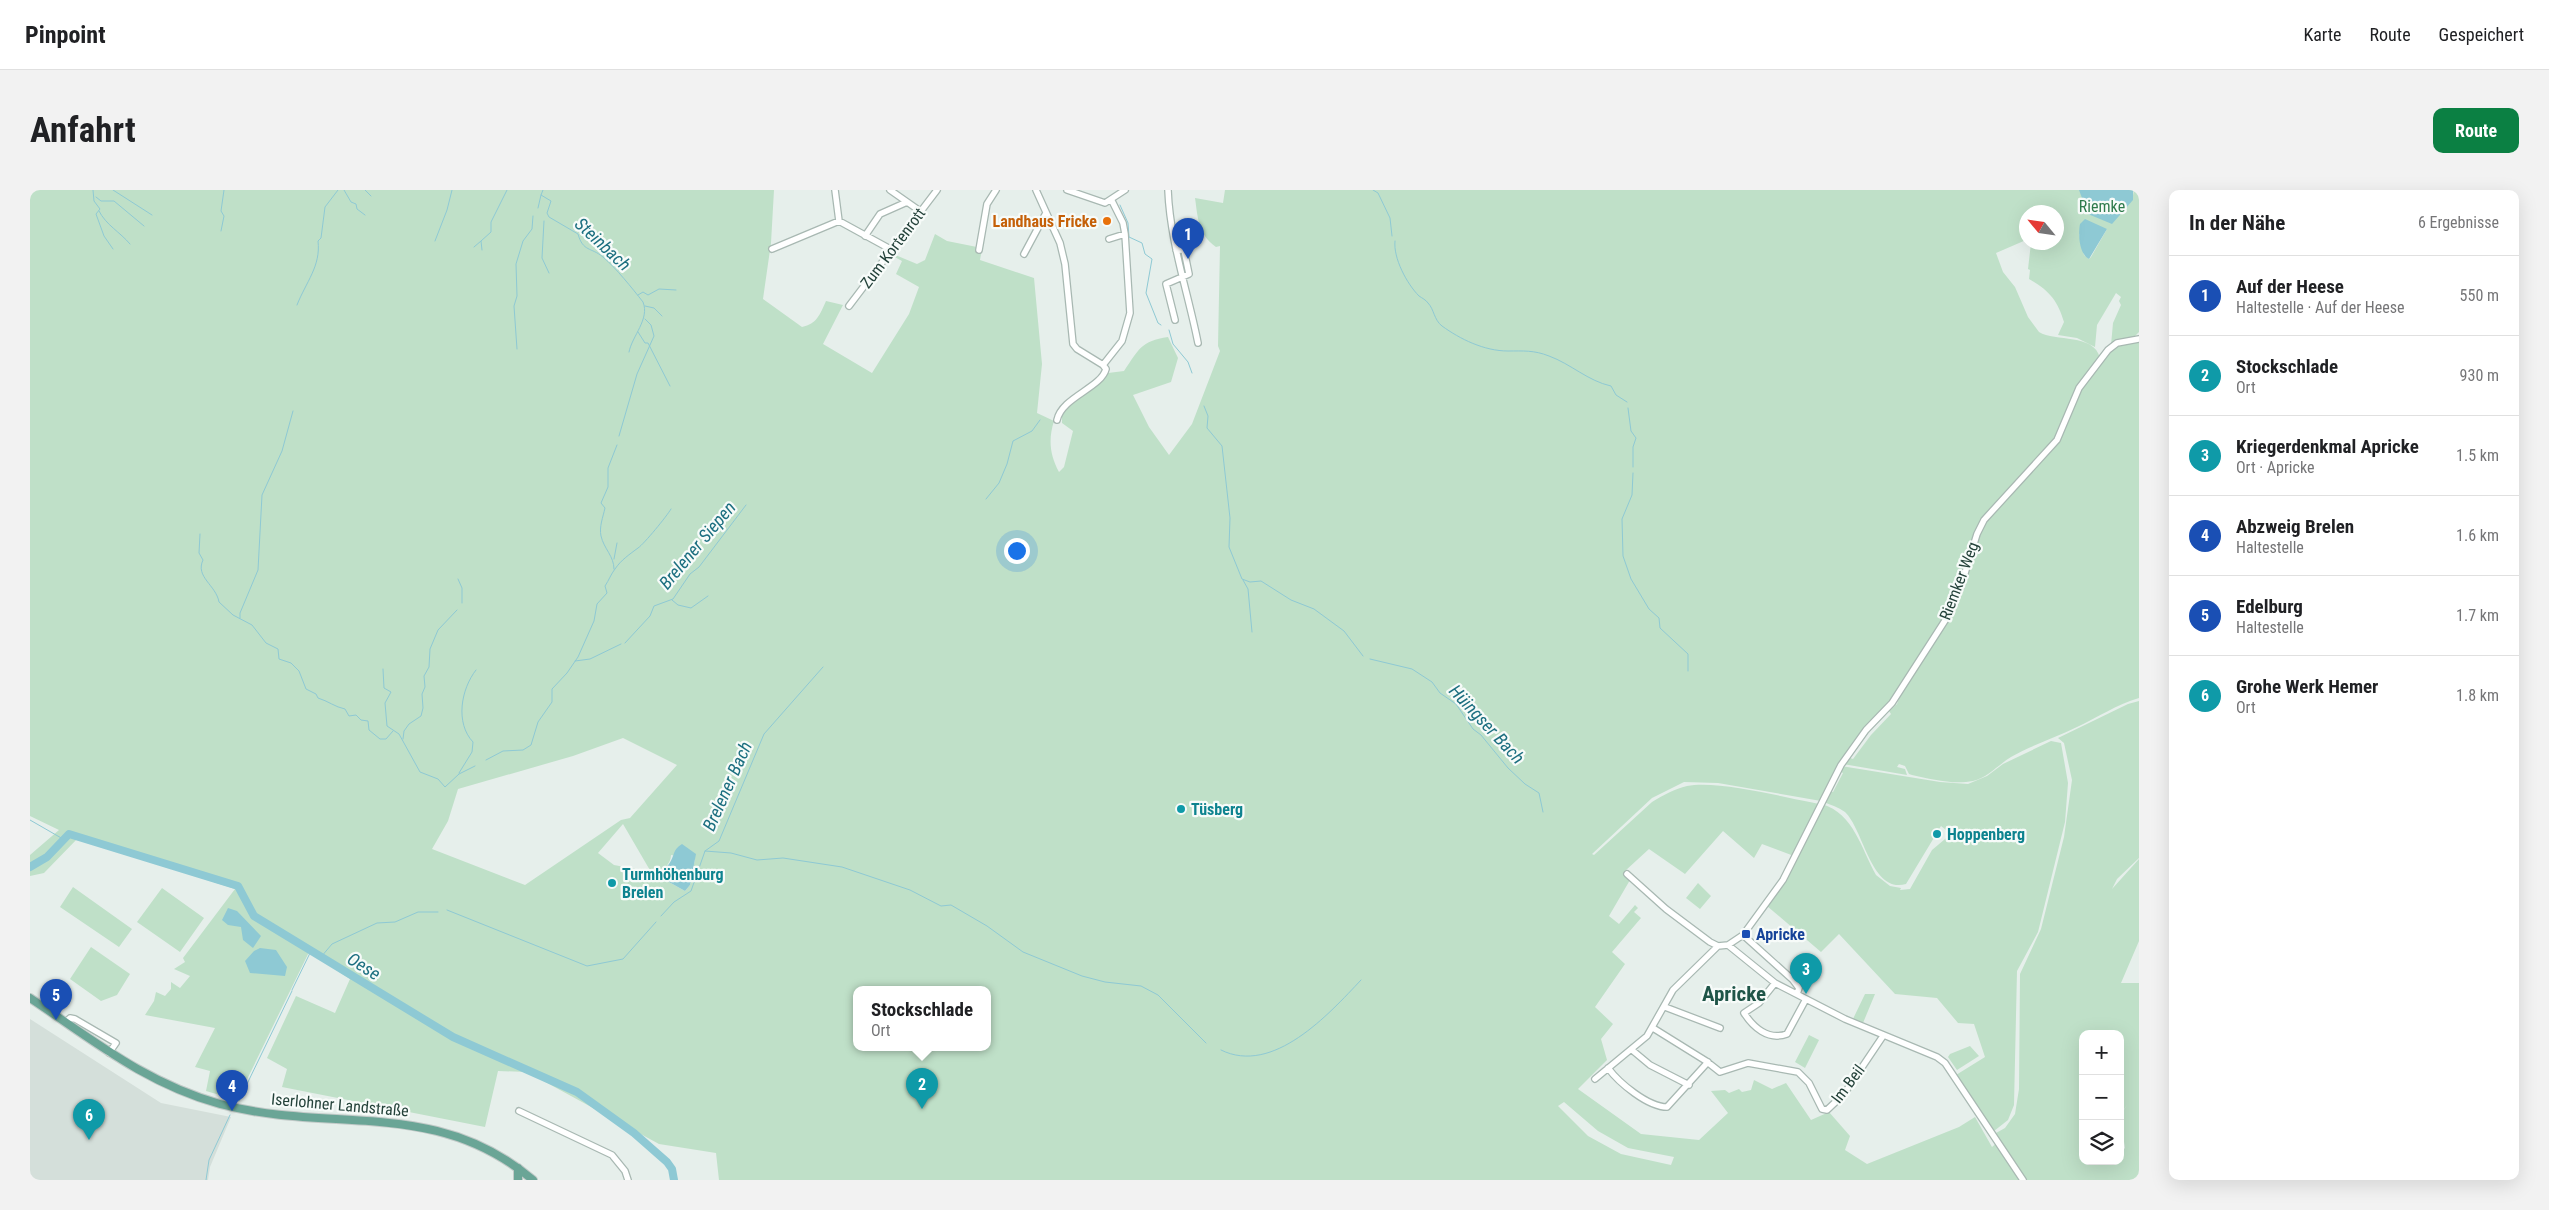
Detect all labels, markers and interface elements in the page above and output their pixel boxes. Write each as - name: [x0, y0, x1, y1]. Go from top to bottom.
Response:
- text: Pinpoint: [25, 21, 106, 49]
- text: Karte: [2303, 24, 2342, 45]
- text: Route: [2370, 24, 2411, 45]
- text: Gespeichert: [2439, 24, 2524, 45]
- button: Route: [2433, 108, 2519, 153]
- text: Anfahrt: [30, 110, 136, 151]
- park label: Riemke: [2079, 197, 2125, 216]
- street label: Zum Kortenrott: [857, 204, 930, 292]
- north arrow: [2019, 205, 2064, 250]
- text: In der Nähe: [2189, 211, 2285, 235]
- place label: Landhaus Fricke: [993, 212, 1097, 231]
- water label: Steinbach: [571, 213, 635, 275]
- text: 6 Ergebnisse: [2418, 213, 2499, 232]
- marker: Landhaus Fricke: [1101, 215, 1113, 227]
- pin: 1: [1172, 218, 1204, 259]
- text: Auf der Heese: [2236, 275, 2344, 298]
- text: 1: [2201, 286, 2209, 305]
- text: 550 m: [2460, 286, 2499, 305]
- text: Haltestelle · Auf der Heese: [2236, 298, 2404, 317]
- text: Stockschlade: [2236, 355, 2338, 378]
- text: 2: [2201, 366, 2209, 385]
- text: 930 m: [2460, 366, 2499, 385]
- text: Ort: [2236, 378, 2256, 397]
- text: Kriegerdenkmal Apricke: [2236, 435, 2419, 458]
- text: 3: [2201, 446, 2209, 465]
- text: 1.5 km: [2456, 446, 2499, 465]
- text: Ort · Apricke: [2236, 458, 2314, 477]
- water label: Brelener Siepen: [654, 497, 740, 593]
- text: Abzweig Brelen: [2236, 515, 2354, 538]
- text: 4: [2201, 526, 2209, 545]
- text: 1.6 km: [2456, 526, 2499, 545]
- your location: [1004, 538, 1030, 564]
- text: Haltestelle: [2236, 538, 2304, 557]
- street label: Riemker Weg: [1935, 539, 1983, 623]
- text: Edelburg: [2236, 595, 2303, 618]
- text: 5: [2201, 606, 2209, 625]
- text: 1.7 km: [2456, 606, 2499, 625]
- text: Haltestelle: [2236, 618, 2304, 637]
- text: Grohe Werk Hemer: [2236, 675, 2378, 698]
- water label: Hüingser Bach: [1445, 680, 1529, 768]
- text: 6: [2201, 686, 2209, 705]
- text: 1.8 km: [2456, 686, 2499, 705]
- text: Ort: [2236, 698, 2256, 717]
- water label: Brelener Bach: [698, 738, 756, 834]
- place label: Tüsberg: [1191, 800, 1243, 819]
- marker: Tüsberg: [1175, 803, 1187, 815]
- place label: Hoppenberg: [1947, 825, 2025, 844]
- marker: Hoppenberg: [1931, 828, 1943, 840]
- place label: Turmhöhenburg Brelen: [622, 865, 723, 902]
- marker: Turmhöhenburg Brelen: [606, 877, 618, 889]
- place label: Apricke: [1756, 925, 1805, 944]
- marker: Apricke: [1740, 928, 1752, 940]
- water label: Oese: [344, 948, 384, 984]
- pin: 3: [1790, 953, 1822, 994]
- pin: 5: [40, 979, 72, 1020]
- district label: Apricke: [1702, 982, 1766, 1006]
- popup: [853, 986, 991, 1051]
- text: Stockschlade: [871, 998, 973, 1021]
- text: Ort: [871, 1021, 891, 1040]
- map controls: [2079, 1030, 2124, 1165]
- button: +: [2079, 1030, 2124, 1075]
- street label: Im Beil: [1827, 1061, 1869, 1107]
- pin: 2: [906, 1068, 938, 1109]
- pin: 4: [216, 1070, 248, 1111]
- button: −: [2079, 1075, 2124, 1120]
- street label: Iserlohner Landstraße: [270, 1090, 410, 1120]
- pin: 6: [73, 1099, 105, 1140]
- button: layers: [2079, 1120, 2124, 1165]

